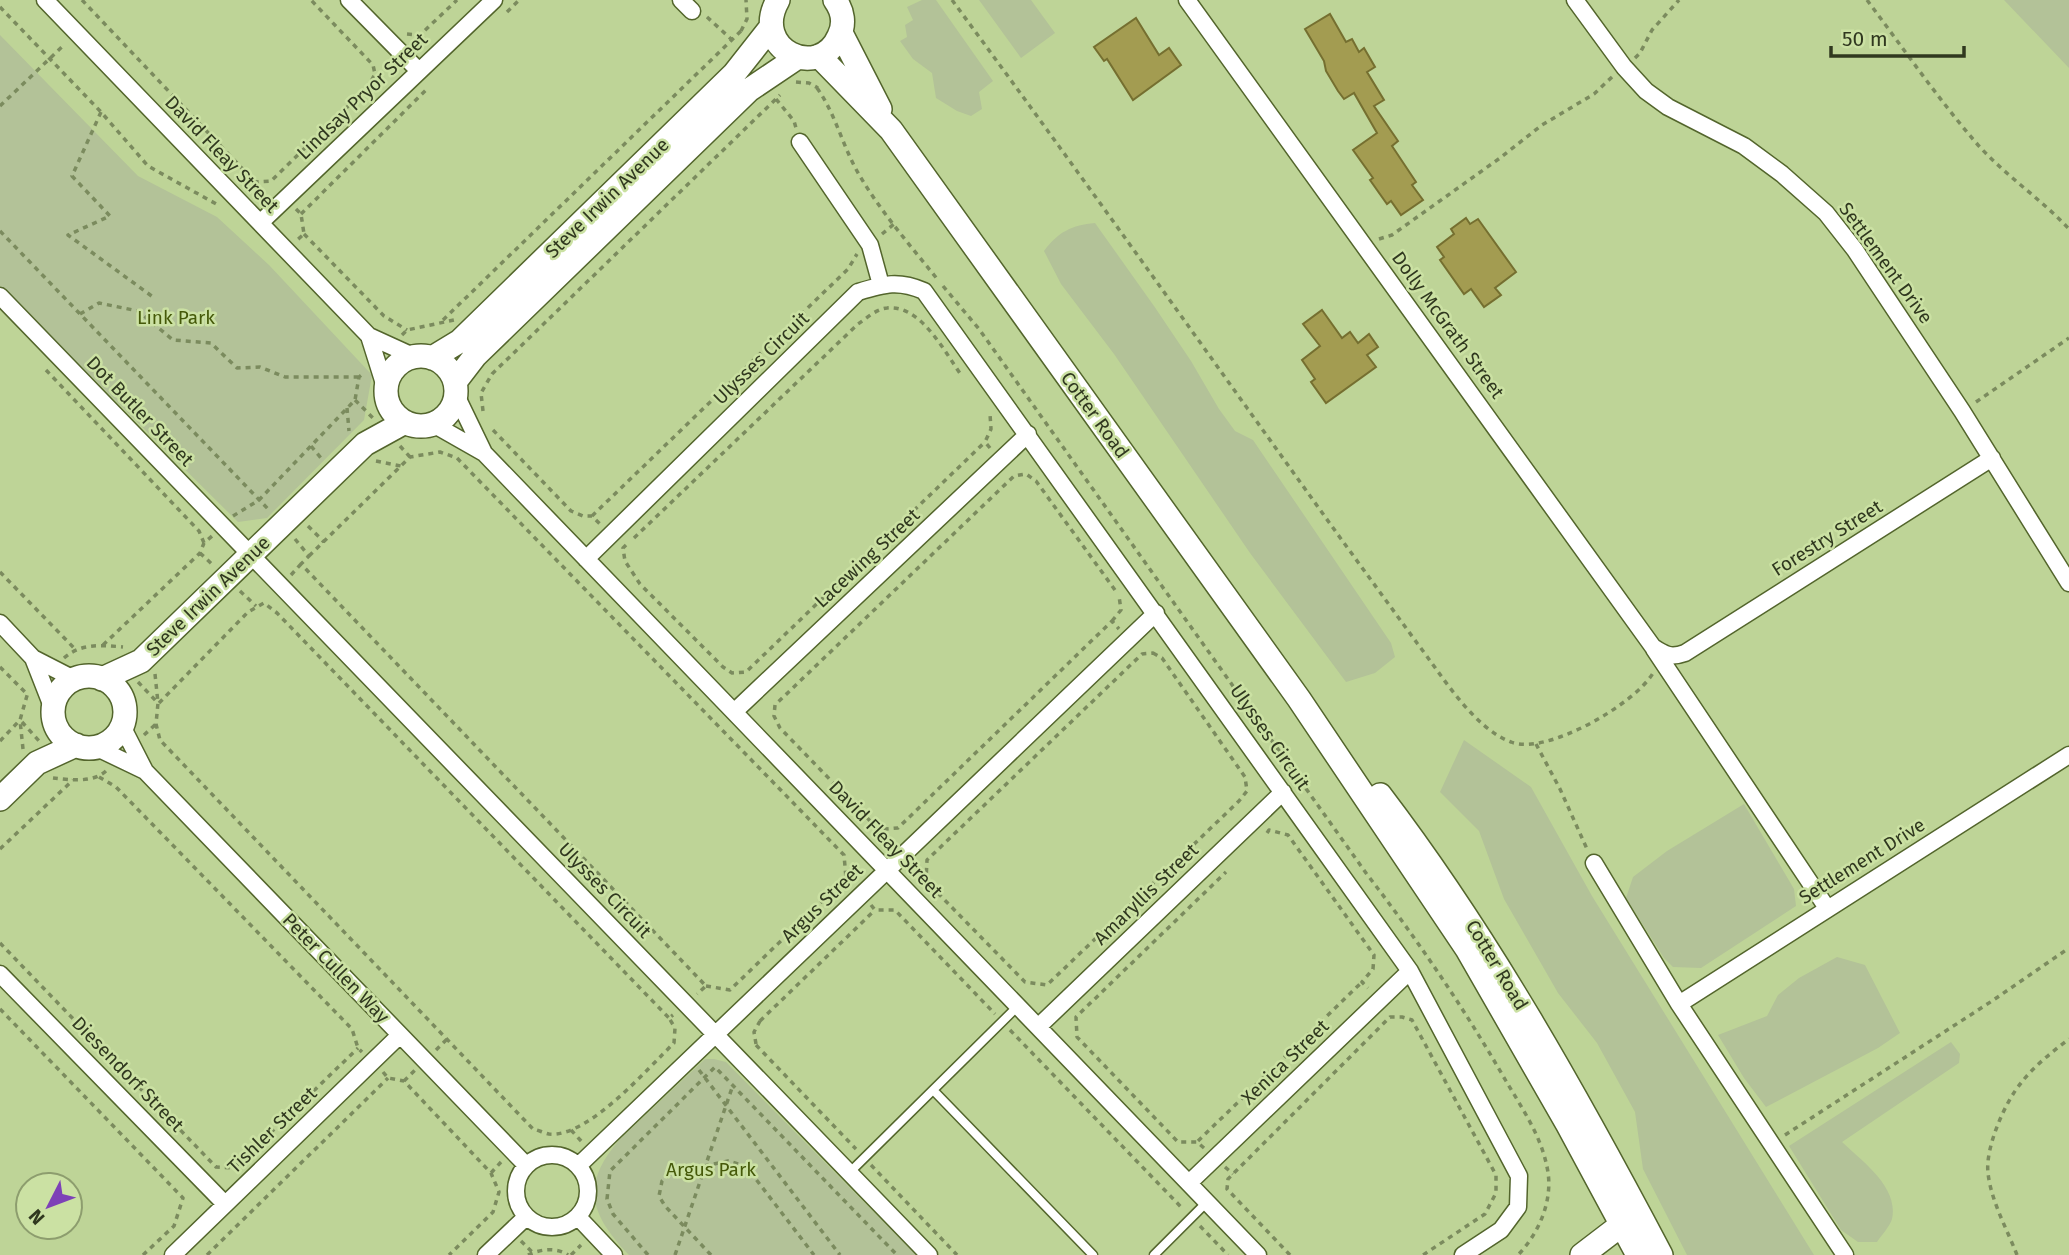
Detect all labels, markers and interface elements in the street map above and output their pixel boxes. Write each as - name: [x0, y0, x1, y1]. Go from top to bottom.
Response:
- scale bar: [1831, 14, 1964, 58]
- text: 50 m: [1842, 26, 1888, 52]
- street label: Lindsay Pryor Street: [292, 28, 432, 164]
- street label: David Fleay Street: [160, 91, 284, 217]
- street label: Steve Irwin Avenue: [540, 133, 674, 263]
- street label: Settlement Drive: [1834, 198, 1938, 328]
- street label: Dolly McGrath Street: [1387, 247, 1509, 403]
- park label: Link Park: [137, 306, 215, 329]
- street label: Ulysses Circuit: [708, 307, 814, 409]
- street label: Dot Butler Street: [82, 351, 198, 471]
- street label: Cotter Road: [1056, 367, 1134, 463]
- street label: Forestry Street: [1768, 495, 1887, 581]
- street label: Lacewing Street: [810, 503, 924, 613]
- street label: Steve Irwin Avenue: [141, 531, 275, 661]
- street label: Ulysses Circuit: [1225, 680, 1315, 794]
- street label: David Fleay Street: [824, 776, 948, 902]
- street label: Settlement Drive: [1795, 813, 1929, 909]
- street label: Ulysses Circuit: [554, 837, 656, 943]
- street label: Amaryllis Street: [1089, 838, 1203, 950]
- street label: Argus Street: [777, 858, 868, 947]
- street label: Peter Cullen Way: [278, 908, 395, 1028]
- street label: Cotter Road: [1461, 916, 1533, 1014]
- street label: Diesendorf Street: [67, 1012, 189, 1136]
- street label: Xenica Street: [1236, 1015, 1334, 1109]
- street label: Tishler Street: [223, 1082, 321, 1178]
- park label: Argus Park: [666, 1158, 756, 1181]
- north arrow: [14, 1171, 84, 1241]
- text: N: [24, 1205, 50, 1229]

